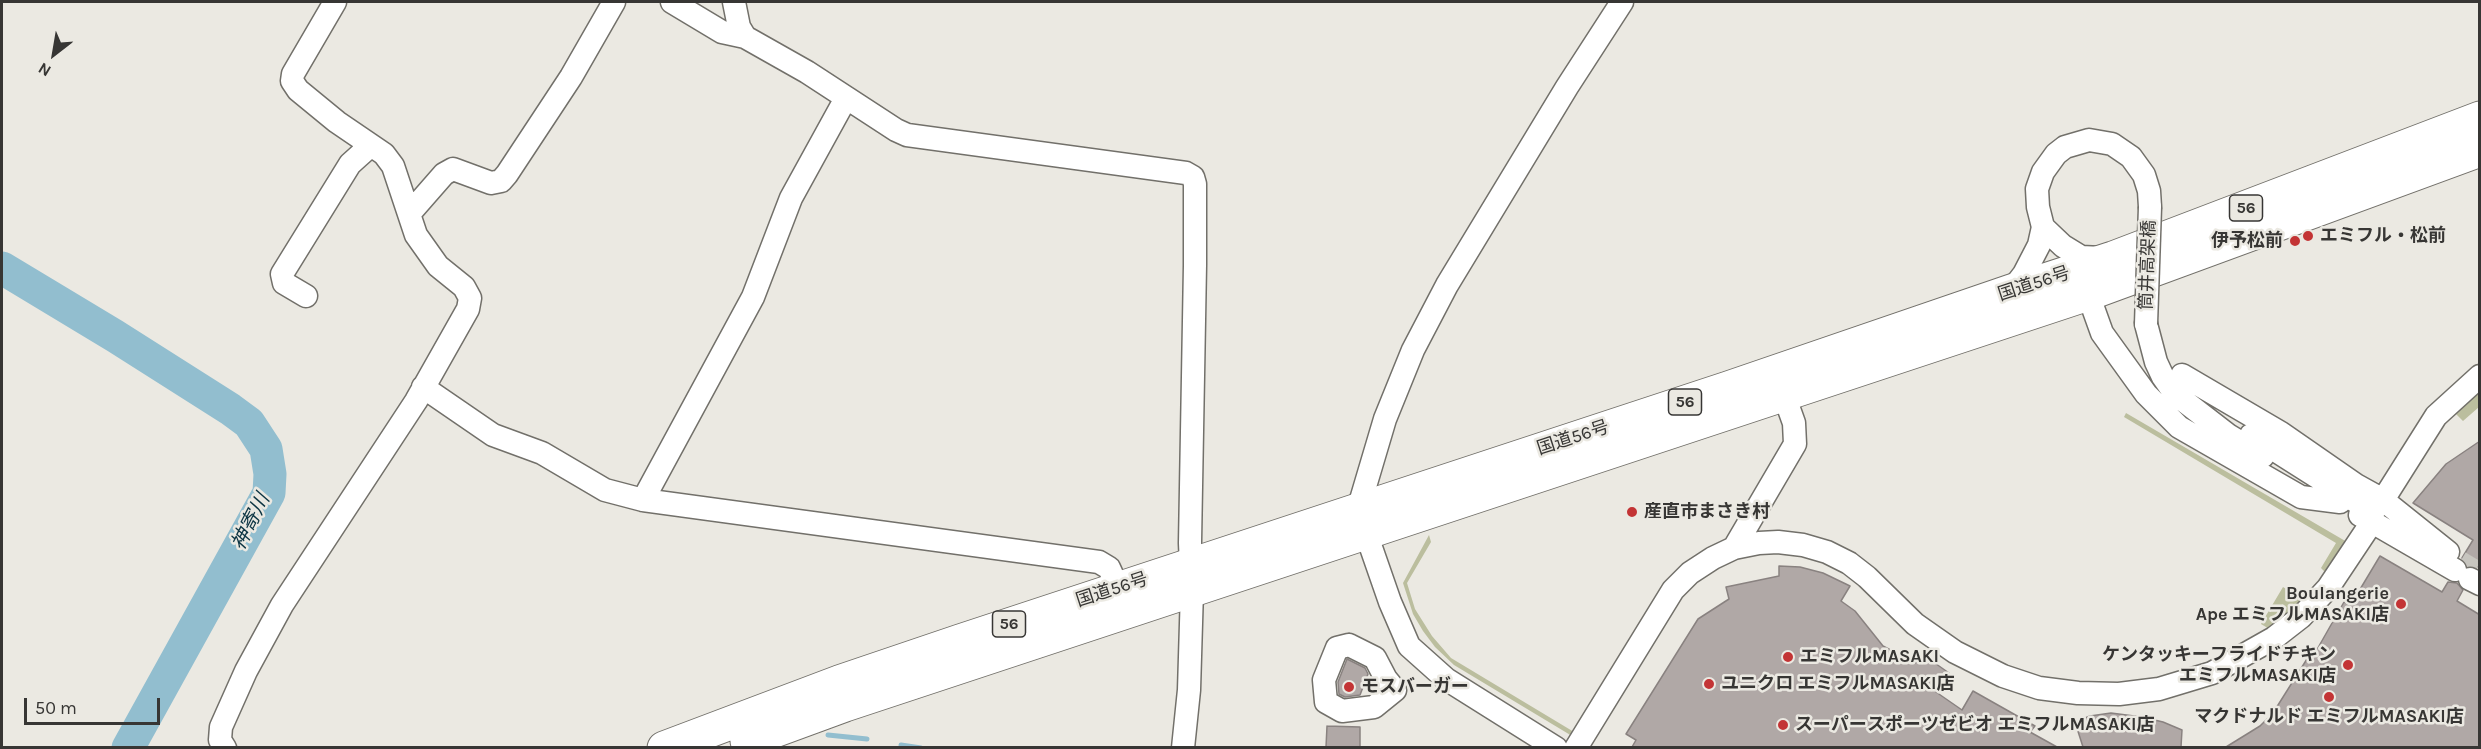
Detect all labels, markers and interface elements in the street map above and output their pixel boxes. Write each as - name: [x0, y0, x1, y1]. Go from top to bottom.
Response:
- north arrow: [24, 24, 84, 84]
- text: N: [35, 59, 54, 81]
- road number: 56: [2230, 195, 2262, 221]
- street label: 筒井高架橋: [2136, 220, 2160, 310]
- place label: エミフル・松前: [2320, 225, 2446, 247]
- marker: エミフル・松前: [2301, 229, 2315, 243]
- place label: 伊予松前: [2211, 230, 2283, 252]
- marker: 伊予松前: [2288, 234, 2302, 248]
- street label: 国道56号: [1995, 262, 2073, 306]
- road number: 56: [1668, 389, 1702, 415]
- street label: 国道56号: [1534, 416, 1612, 460]
- water label: 神寄川: [227, 490, 275, 554]
- place label: 産直市まさき村: [1644, 501, 1770, 523]
- marker: 産直市まさき村: [1625, 505, 1639, 519]
- street label: 国道56号: [1073, 568, 1151, 612]
- place label: Boulangerie Ape エミフルMASAKI店: [2196, 583, 2389, 626]
- marker: Boulangerie Ape エミフルMASAKI店: [2394, 597, 2408, 611]
- road number: 56: [992, 611, 1026, 637]
- place label: ケンタッキーフライドチキン エミフルMASAKI店: [2102, 644, 2336, 686]
- place label: エミフルMASAKI: [1800, 646, 1939, 668]
- marker: エミフルMASAKI: [1781, 650, 1795, 664]
- marker: ケンタッキーフライドチキン エミフルMASAKI店: [2341, 658, 2355, 672]
- place label: ユニクロ エミフルMASAKI店: [1721, 673, 1955, 695]
- place label: モスバーガー: [1361, 676, 1469, 698]
- marker: ユニクロ エミフルMASAKI店: [1702, 677, 1716, 691]
- marker: モスバーガー: [1342, 680, 1356, 694]
- scale bar: [27, 686, 164, 724]
- marker: マクドナルド エミフルMASAKI店: [2322, 690, 2336, 704]
- text: 50 m: [35, 697, 77, 719]
- place label: マクドナルド エミフルMASAKI店: [2194, 706, 2464, 728]
- place label: スーパースポーツゼビオ エミフルMASAKI店: [1795, 714, 2155, 736]
- marker: スーパースポーツゼビオ エミフルMASAKI店: [1776, 718, 1790, 732]

